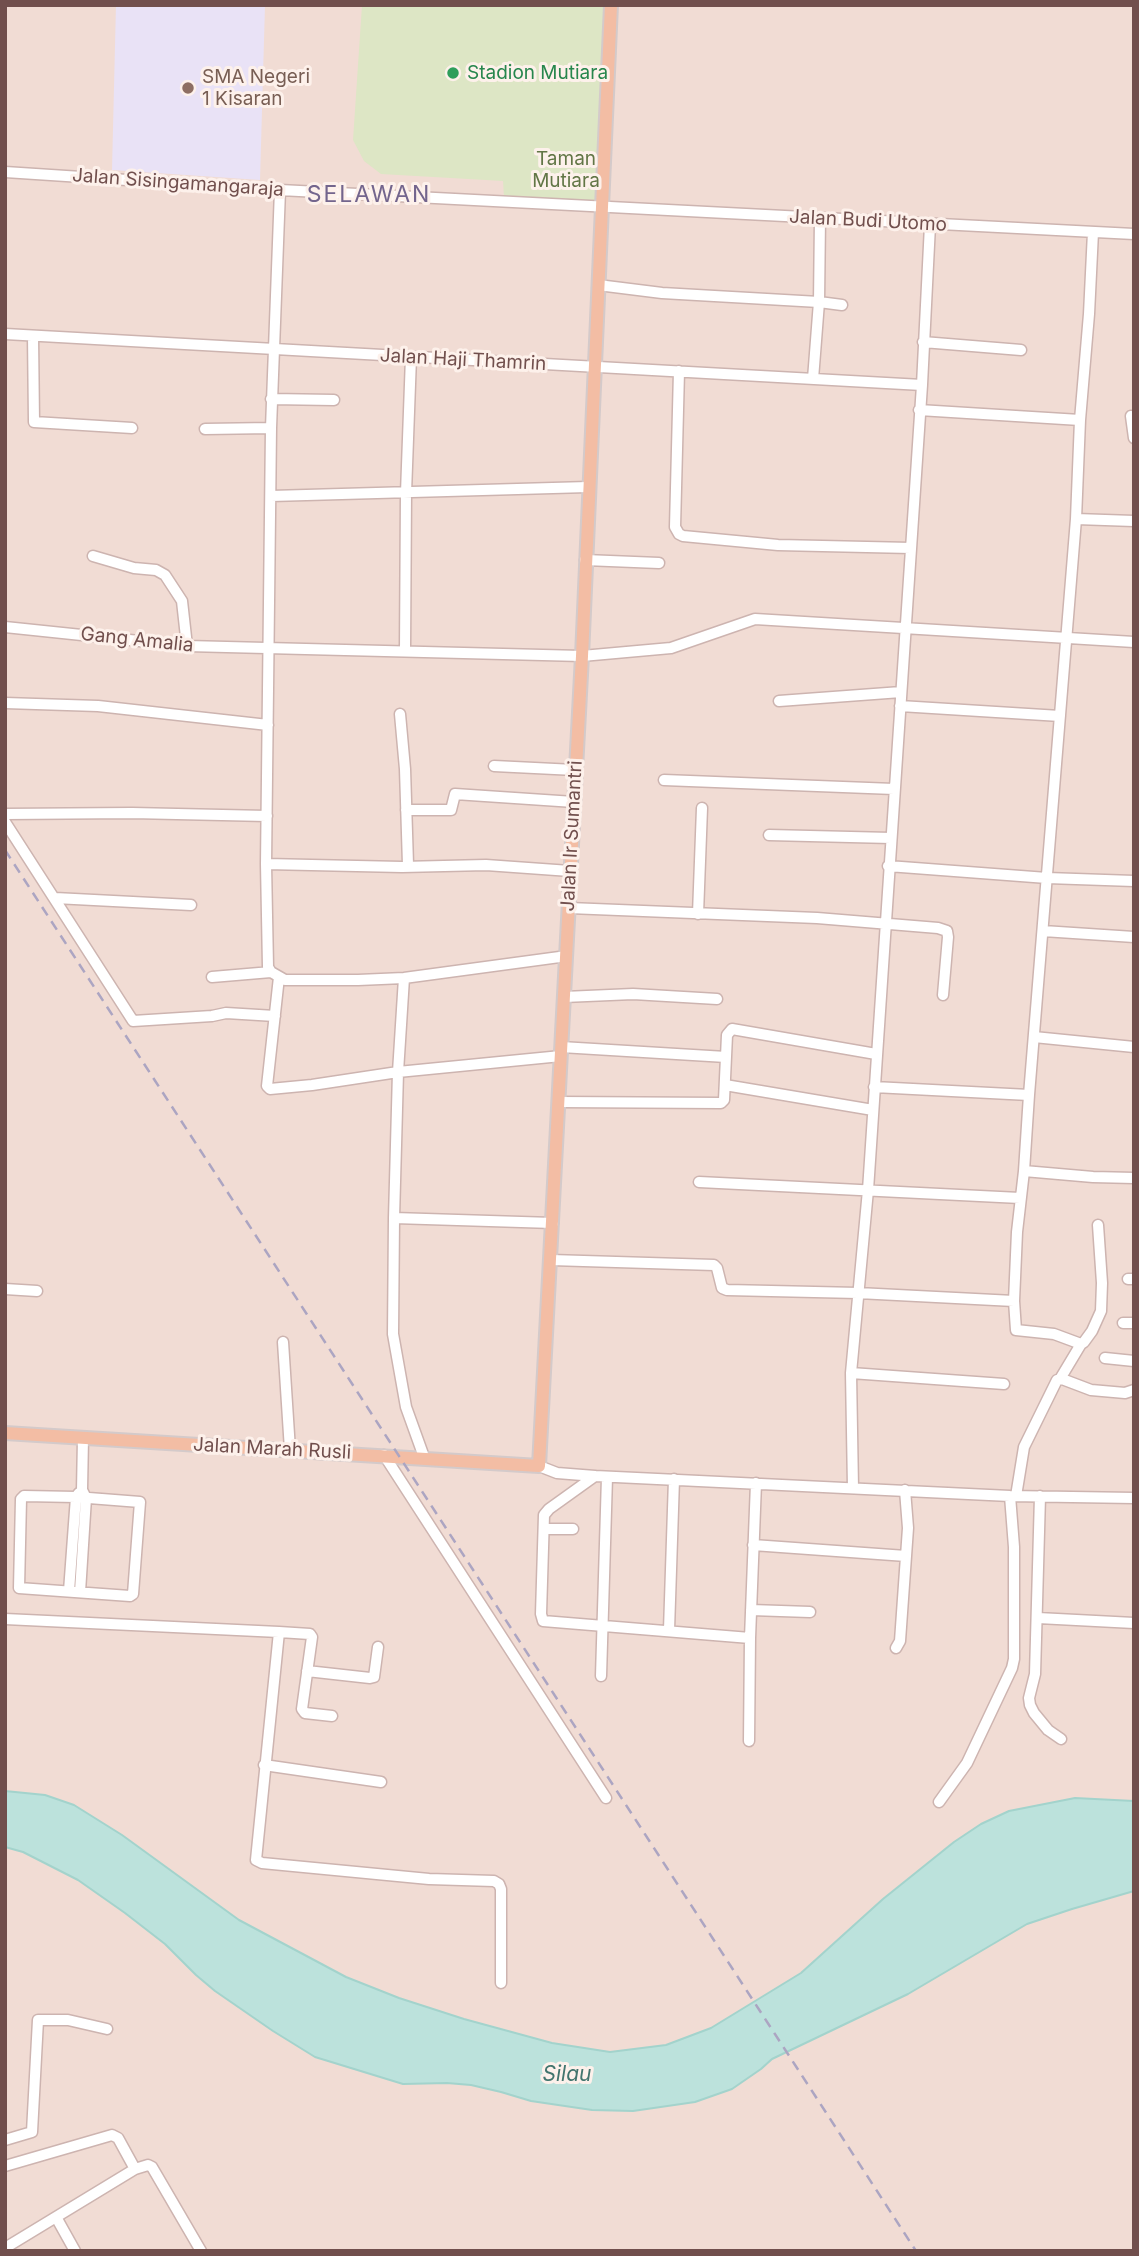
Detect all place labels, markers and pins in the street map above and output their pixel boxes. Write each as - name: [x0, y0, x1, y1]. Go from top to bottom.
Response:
- place label: Stadion Mutiara: [467, 62, 608, 84]
- marker: Stadion Mutiara: [445, 65, 461, 81]
- place label: SMA Negeri 1 Kisaran: [202, 66, 310, 110]
- marker: SMA Negeri 1 Kisaran: [180, 80, 196, 96]

